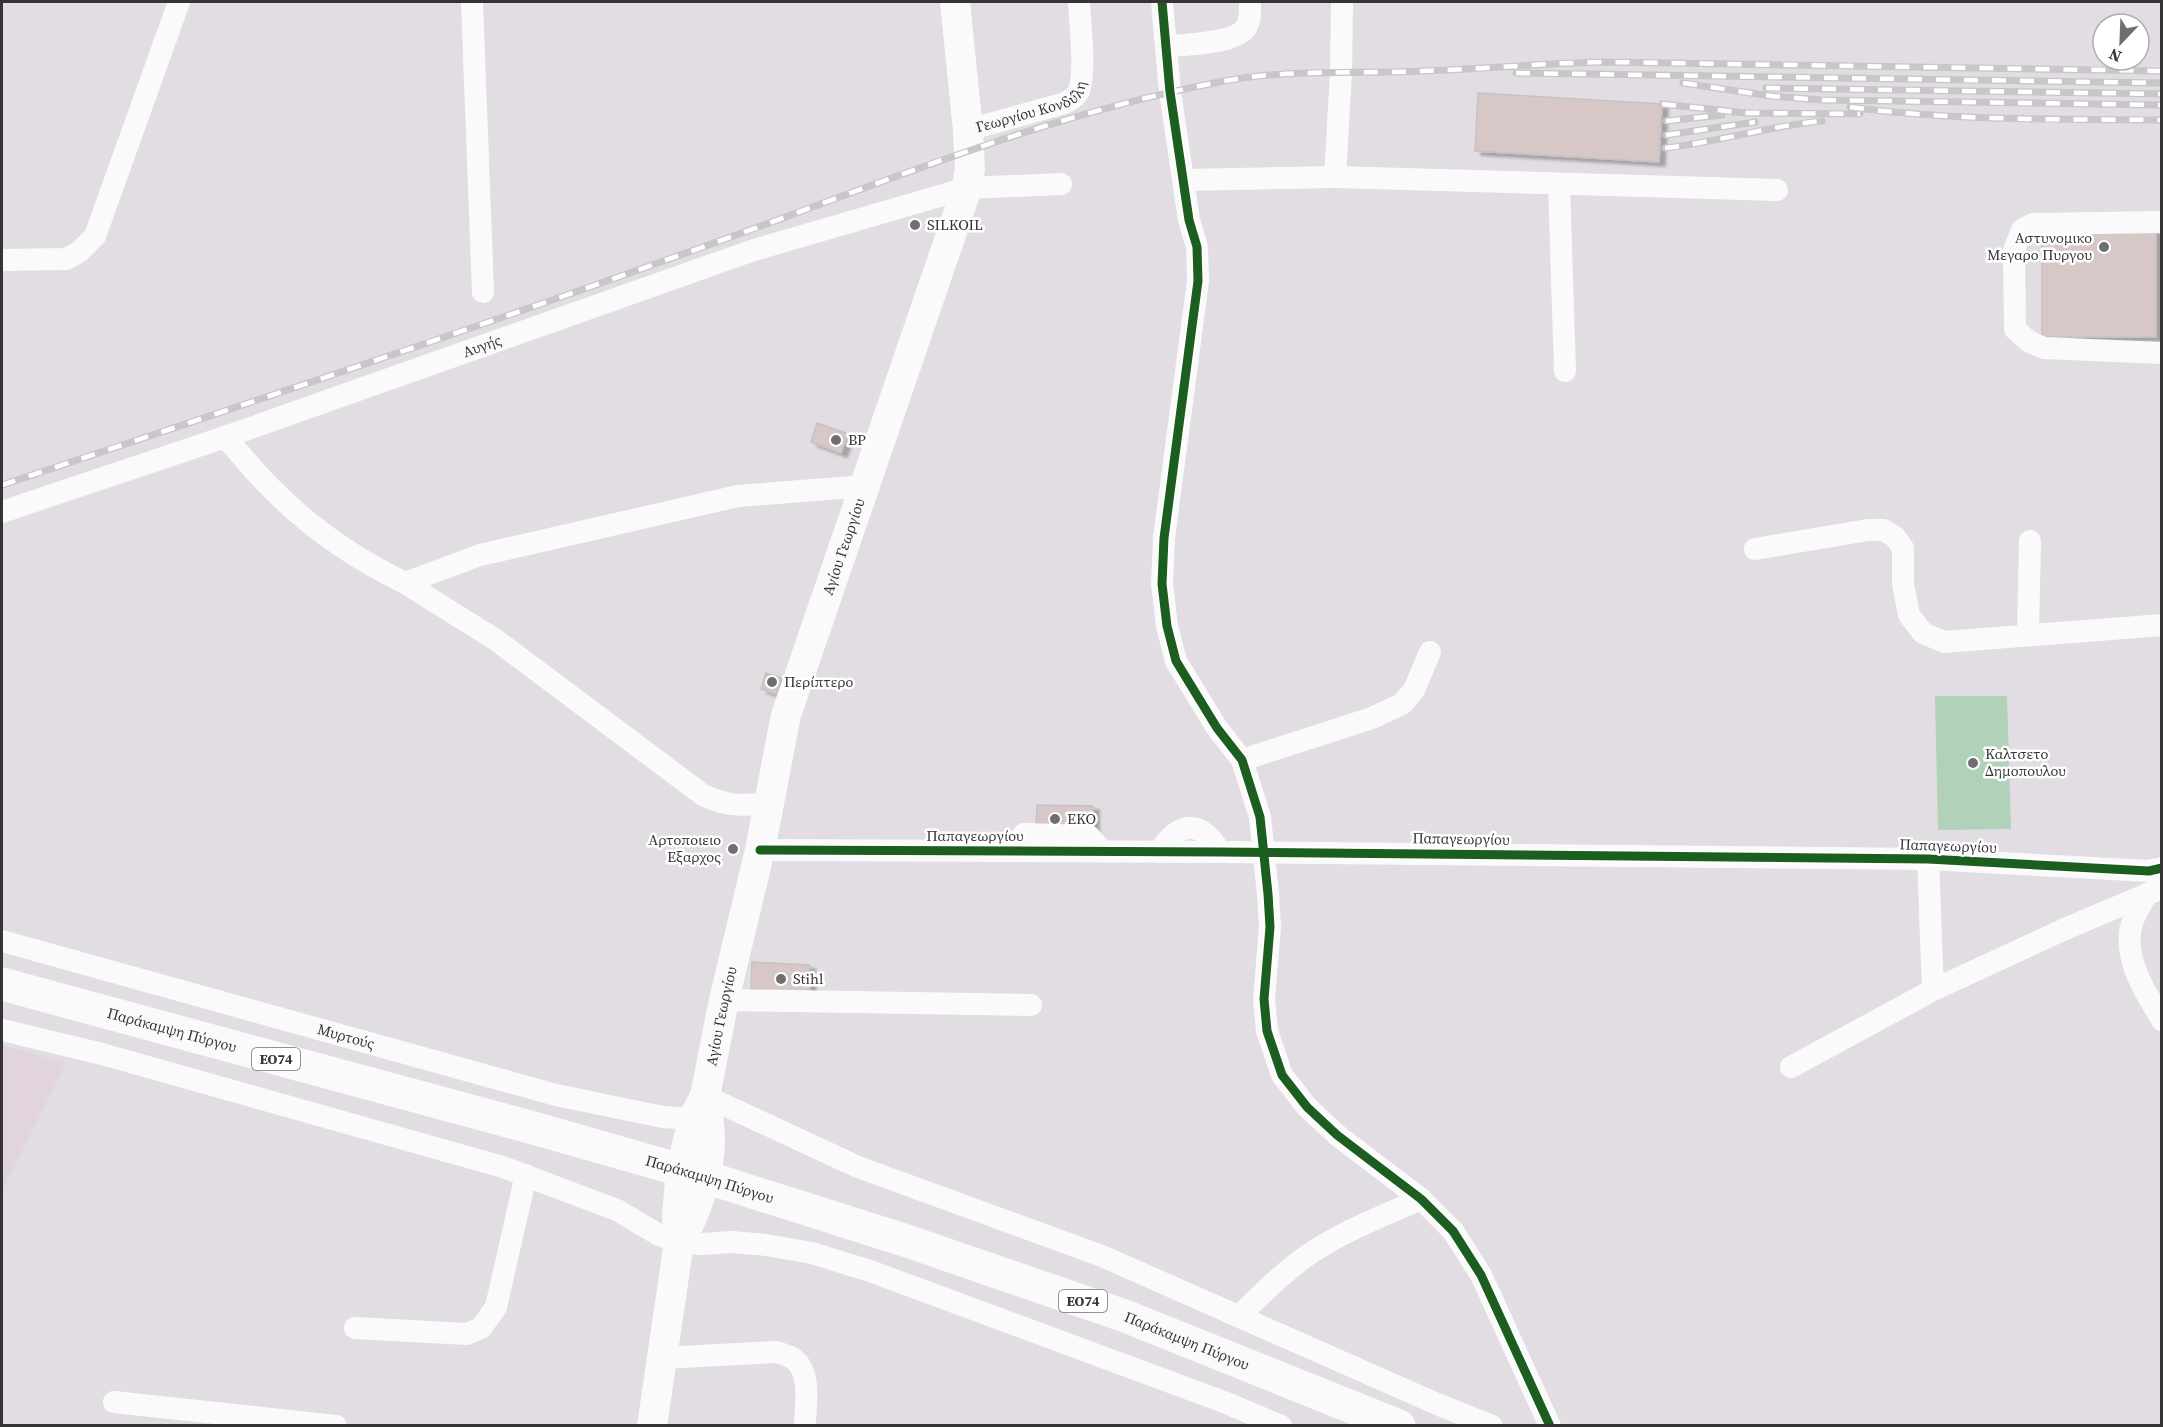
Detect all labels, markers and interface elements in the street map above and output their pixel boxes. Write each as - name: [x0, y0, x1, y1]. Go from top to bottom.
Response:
- north arrow: [2091, 12, 2151, 72]
- text: N: [2105, 43, 2125, 68]
- street label: Γεωργίου Κονδύλη: [973, 79, 1091, 137]
- place label: SILKOIL: [927, 214, 983, 235]
- marker: SILKOIL: [908, 218, 922, 232]
- place label: Αστυνομικο Μεγαρο Πυργου: [1987, 227, 2092, 265]
- marker: Αστυνομικο Μεγαρο Πυργου: [2097, 240, 2111, 254]
- street label: Αυγής: [460, 329, 504, 362]
- place label: BP: [848, 429, 866, 450]
- marker: BP: [829, 433, 843, 447]
- street label: Αγίου Γεωργίου: [817, 495, 870, 598]
- place label: Περίπτερο: [784, 671, 853, 692]
- marker: Περίπτερο: [765, 675, 779, 689]
- place label: Καλτσετο Δημοπουλου: [1985, 743, 2066, 781]
- marker: Καλτσετο Δημοπουλου: [1966, 756, 1980, 770]
- place label: EKO: [1067, 808, 1096, 829]
- marker: EKO: [1048, 812, 1062, 826]
- street label: Παπαγεωργίου: [926, 825, 1024, 846]
- street label: Παπαγεωργίου: [1412, 827, 1510, 850]
- place label: Αρτοποιειο Εξαρχος: [648, 829, 721, 867]
- street label: Παπαγεωργίου: [1899, 833, 1997, 858]
- marker: Αρτοποιειο Εξαρχος: [726, 842, 740, 856]
- street label: Αγίου Γεωργίου: [700, 964, 742, 1068]
- place label: Stihl: [793, 968, 824, 989]
- marker: Stihl: [774, 972, 788, 986]
- street label: Παράκαμψη Πύργου: [105, 1002, 239, 1057]
- street label: Μυρτούς: [315, 1018, 377, 1054]
- road number: ΕΟ74: [252, 1048, 300, 1070]
- street label: Παράκαμψη Πύργου: [643, 1150, 777, 1208]
- road number: ΕΟ74: [1059, 1290, 1107, 1312]
- street label: Παράκαμψη Πύργου: [1121, 1306, 1253, 1375]

